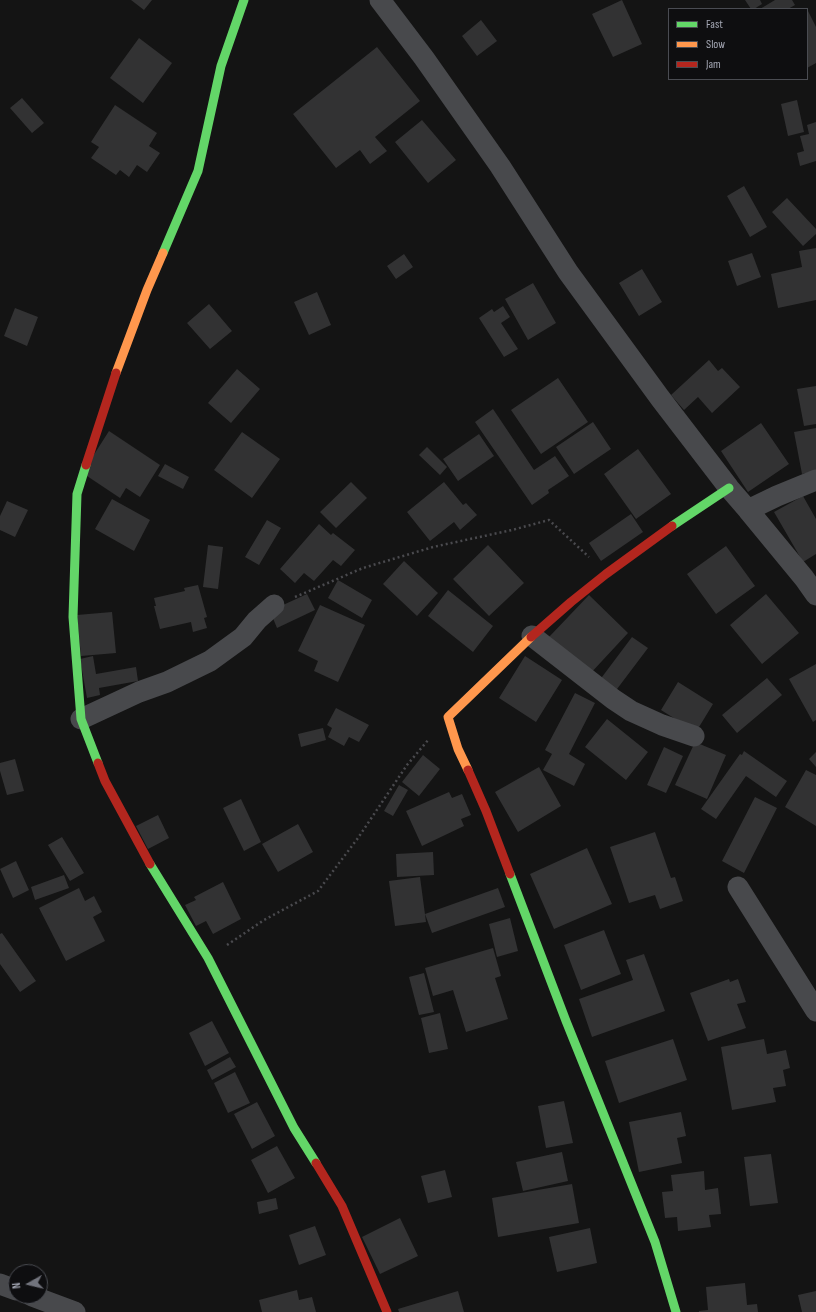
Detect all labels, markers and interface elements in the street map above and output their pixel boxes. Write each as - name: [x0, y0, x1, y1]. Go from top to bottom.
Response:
- legend: [668, 8, 808, 80]
- text: Fast: [706, 17, 723, 32]
- text: Slow: [706, 37, 725, 52]
- text: Jam: [706, 57, 721, 72]
- north arrow: [8, 1264, 48, 1304]
- text: N: [10, 1282, 23, 1289]

